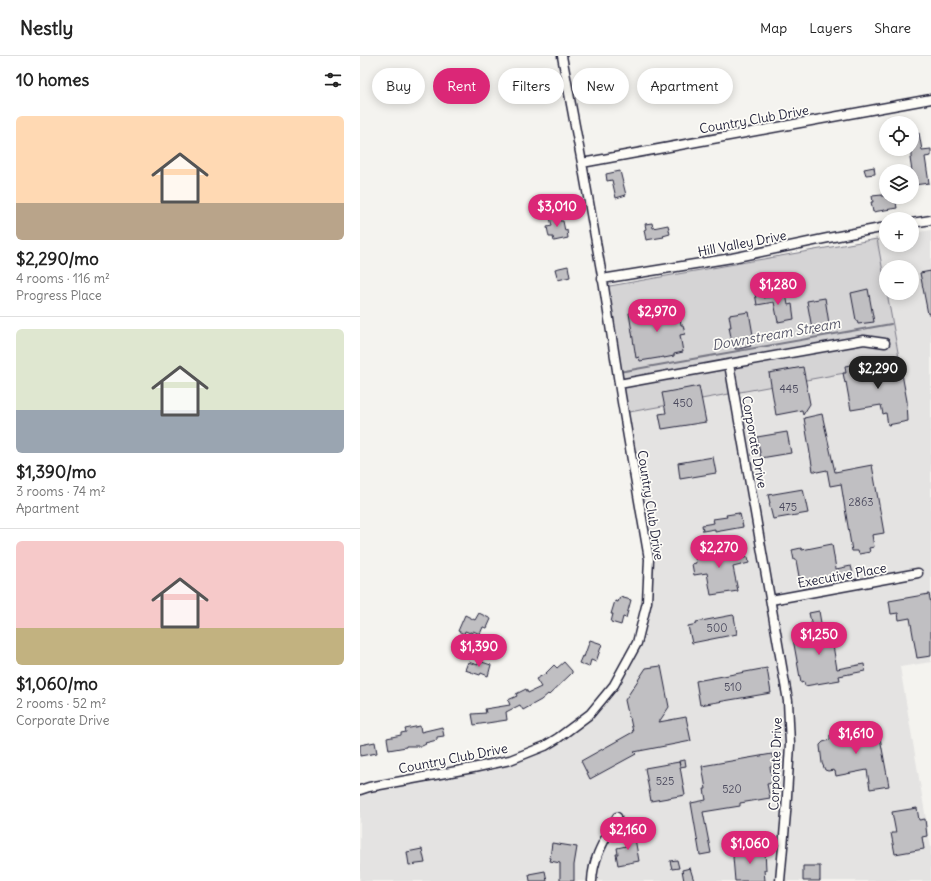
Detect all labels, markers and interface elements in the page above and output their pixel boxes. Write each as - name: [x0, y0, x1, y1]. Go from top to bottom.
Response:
- text: Nestly: [20, 16, 73, 40]
- text: Map: [760, 19, 787, 37]
- text: Layers: [809, 19, 852, 37]
- text: Share: [874, 19, 911, 37]
- chip: Buy: [372, 68, 425, 104]
- chip: Rent: [433, 68, 490, 104]
- chip: Filters: [498, 68, 564, 104]
- chip: New: [572, 68, 629, 104]
- chip: Apartment: [637, 68, 733, 104]
- text: 10 homes: [16, 69, 89, 91]
- icon: filters: [322, 69, 344, 91]
- street label: Country Club Drive: [698, 101, 810, 137]
- map controls: [879, 116, 919, 300]
- button: locate: [879, 116, 919, 156]
- icon: home: [144, 142, 216, 214]
- button: layers: [879, 164, 919, 204]
- pin: $3,010: [524, 194, 590, 228]
- text: $3,010: [537, 198, 577, 215]
- button: +: [879, 212, 919, 252]
- street label: Hill Valley Drive: [696, 227, 788, 260]
- text: $2,290/mo: [16, 248, 99, 270]
- button: −: [879, 260, 919, 300]
- text: 4 rooms · 116 m²: [16, 270, 110, 287]
- pin: $1,280: [745, 272, 811, 306]
- text: $1,280: [759, 276, 797, 293]
- text: Progress Place: [16, 287, 102, 304]
- pin: $2,970: [624, 299, 690, 333]
- text: $2,970: [637, 303, 677, 320]
- water label: Downstream Stream: [711, 314, 842, 354]
- icon: home: [144, 355, 216, 427]
- pin: $2,290: [845, 356, 911, 390]
- text: $2,290: [858, 360, 898, 377]
- house number: 445: [779, 382, 799, 396]
- street label: Corporate Drive: [738, 395, 771, 490]
- house number: 450: [673, 396, 693, 410]
- street label: Country Club Drive: [633, 449, 668, 561]
- text: $1,390/mo: [16, 461, 96, 483]
- text: 3 rooms · 74 m²: [16, 483, 106, 500]
- house number: 2863: [849, 495, 873, 509]
- text: Apartment: [16, 500, 79, 517]
- house number: 475: [779, 500, 797, 514]
- pin: $2,270: [686, 535, 752, 569]
- text: $2,270: [699, 539, 739, 556]
- street label: Executive Place: [796, 559, 888, 592]
- icon: home: [144, 567, 216, 639]
- house number: 500: [707, 621, 727, 635]
- pin: $1,250: [786, 622, 852, 656]
- text: $1,250: [800, 626, 838, 643]
- pin: $1,390: [446, 634, 512, 668]
- text: $1,390: [460, 638, 498, 655]
- text: $1,060/mo: [16, 673, 98, 695]
- house number: 510: [724, 680, 742, 694]
- text: 2 rooms · 52 m²: [16, 695, 106, 712]
- text: Corporate Drive: [16, 712, 109, 729]
- street label: Corporate Drive: [765, 717, 786, 811]
- pin: $1,610: [823, 721, 889, 755]
- text: $1,610: [838, 725, 874, 742]
- street label: Country Club Drive: [397, 740, 509, 777]
- house number: 525: [656, 774, 674, 788]
- house number: 520: [722, 782, 742, 796]
- pin: $2,160: [595, 817, 661, 851]
- text: $2,160: [609, 821, 647, 838]
- pin: $1,060: [717, 831, 783, 865]
- text: $1,060: [730, 835, 770, 852]

